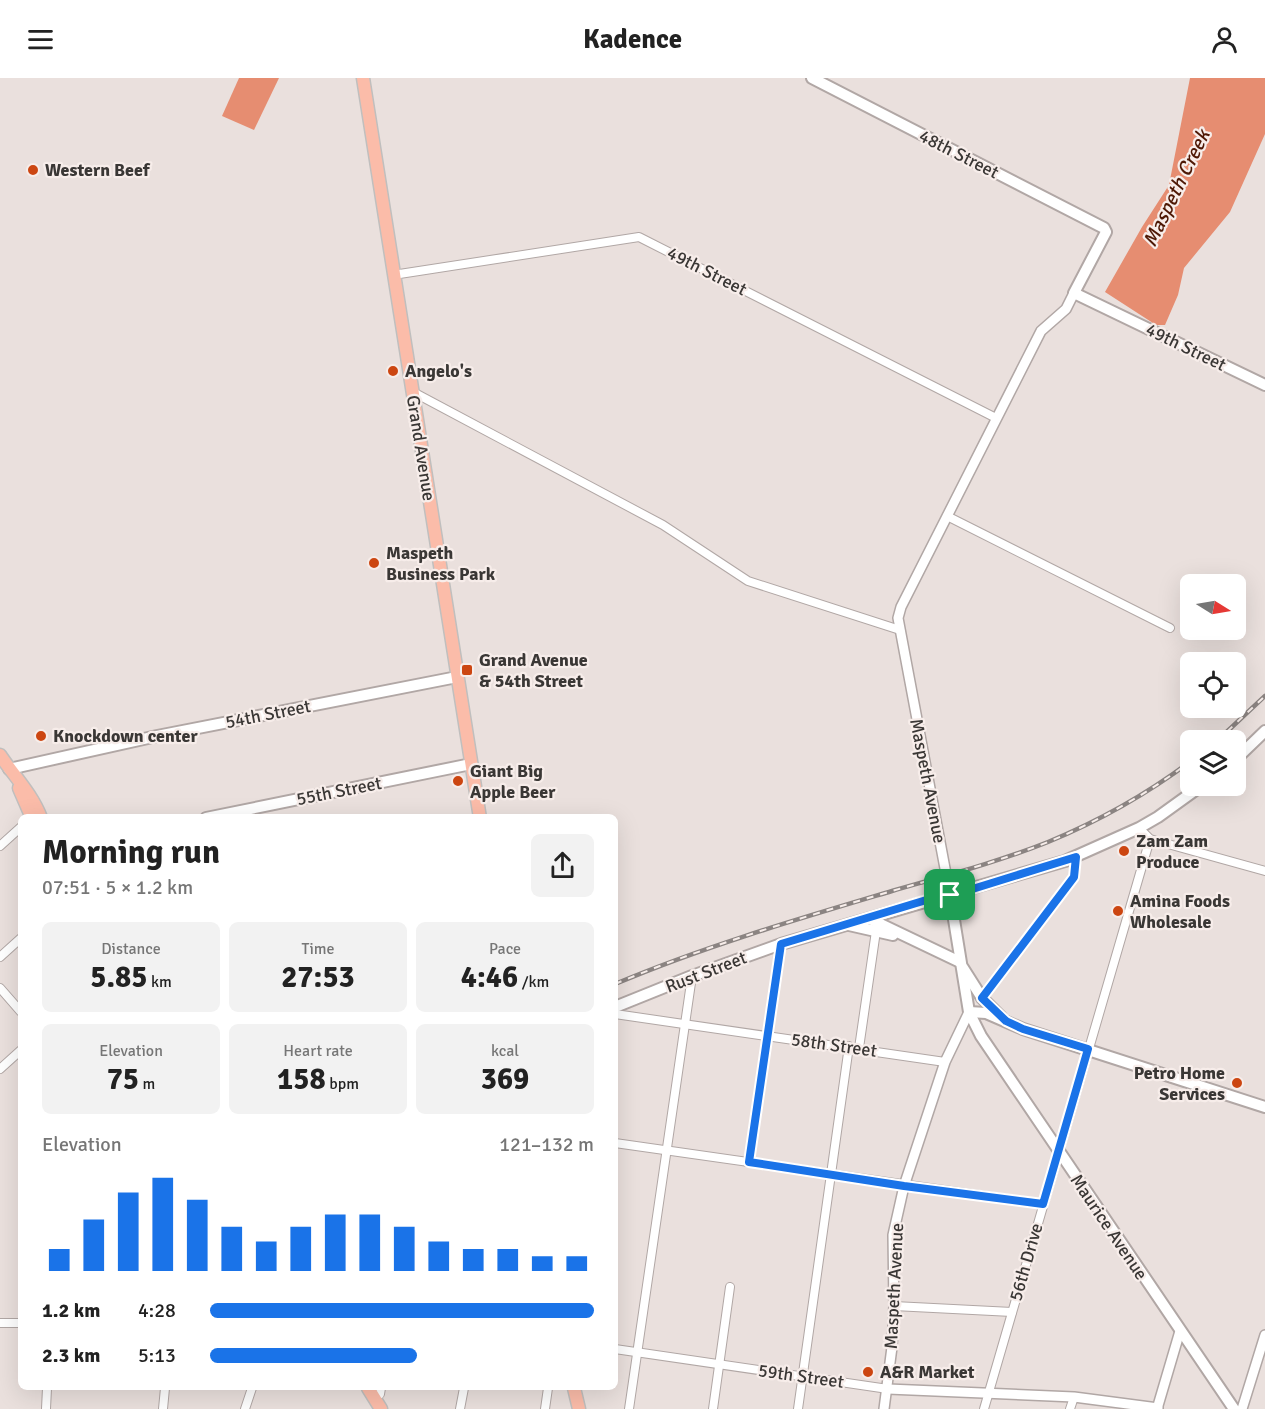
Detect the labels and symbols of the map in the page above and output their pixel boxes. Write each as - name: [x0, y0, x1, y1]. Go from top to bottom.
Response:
- water label: Maspeth Creek: [1137, 124, 1216, 251]
- street label: 48th Street: [916, 125, 1002, 183]
- place label: Western Beef: [45, 159, 151, 181]
- marker: Western Beef: [26, 163, 40, 177]
- street label: 49th Street: [664, 242, 750, 300]
- street label: 49th Street: [1142, 318, 1230, 376]
- place label: Angelo's: [405, 360, 472, 382]
- marker: Angelo's: [386, 364, 400, 378]
- street label: Grand Avenue: [402, 394, 440, 502]
- place label: Maspeth Business Park: [386, 542, 496, 585]
- marker: Maspeth Business Park: [367, 556, 381, 570]
- north arrow: [1180, 574, 1246, 640]
- place label: Grand Avenue & 54th Street: [479, 649, 588, 692]
- marker: Grand Avenue & 54th Street: [460, 663, 474, 677]
- street label: 54th Street: [223, 695, 313, 733]
- street label: Maspeth Avenue: [905, 717, 951, 845]
- place label: Knockdown center: [53, 725, 198, 747]
- marker: Knockdown center: [34, 729, 48, 743]
- place label: Giant Big Apple Beer: [470, 760, 556, 803]
- street label: 55th Street: [294, 772, 384, 810]
- marker: Giant Big Apple Beer: [451, 774, 465, 788]
- place label: Zam Zam Produce: [1136, 830, 1208, 873]
- marker: Zam Zam Produce: [1117, 844, 1131, 858]
- pin: [924, 869, 975, 920]
- place label: Amina Foods Wholesale: [1130, 890, 1230, 933]
- marker: Amina Foods Wholesale: [1111, 904, 1125, 918]
- street label: Rust Street: [662, 946, 750, 998]
- street label: 58th Street: [790, 1028, 878, 1062]
- place label: Petro Home Services: [1134, 1062, 1225, 1105]
- marker: Petro Home Services: [1230, 1076, 1244, 1090]
- street label: Maurice Avenue: [1065, 1170, 1153, 1284]
- street label: 56th Drive: [1004, 1221, 1048, 1303]
- street label: Maspeth Avenue: [880, 1222, 908, 1350]
- street label: 59th Street: [757, 1359, 845, 1393]
- place label: A&R Market: [880, 1361, 975, 1383]
- marker: A&R Market: [861, 1365, 875, 1379]

